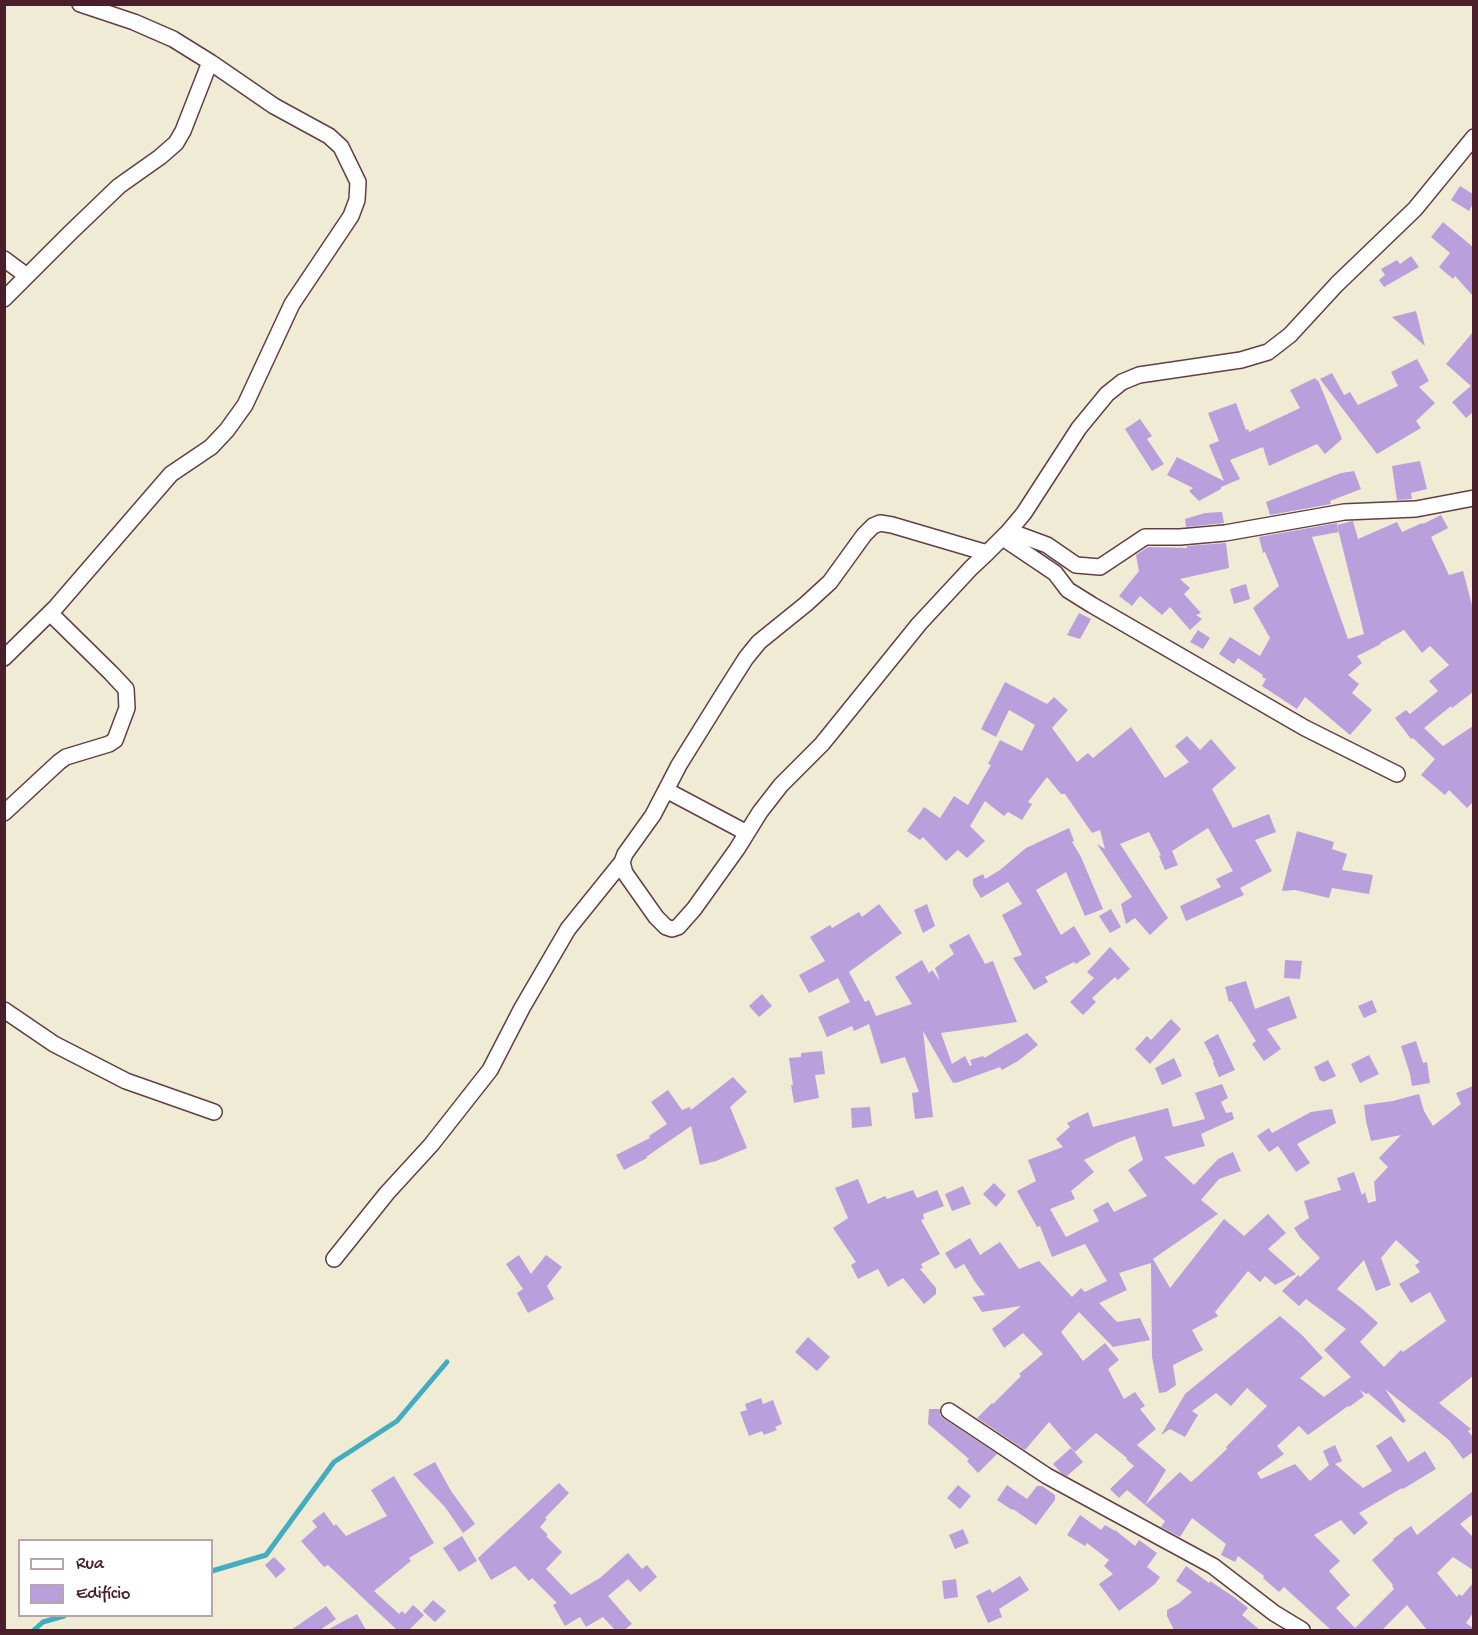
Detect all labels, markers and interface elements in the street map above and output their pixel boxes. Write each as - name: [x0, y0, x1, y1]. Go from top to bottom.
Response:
- legend: [18, 1539, 213, 1617]
- text: Rua: [76, 1554, 104, 1575]
- text: Edifício: [76, 1584, 130, 1605]

